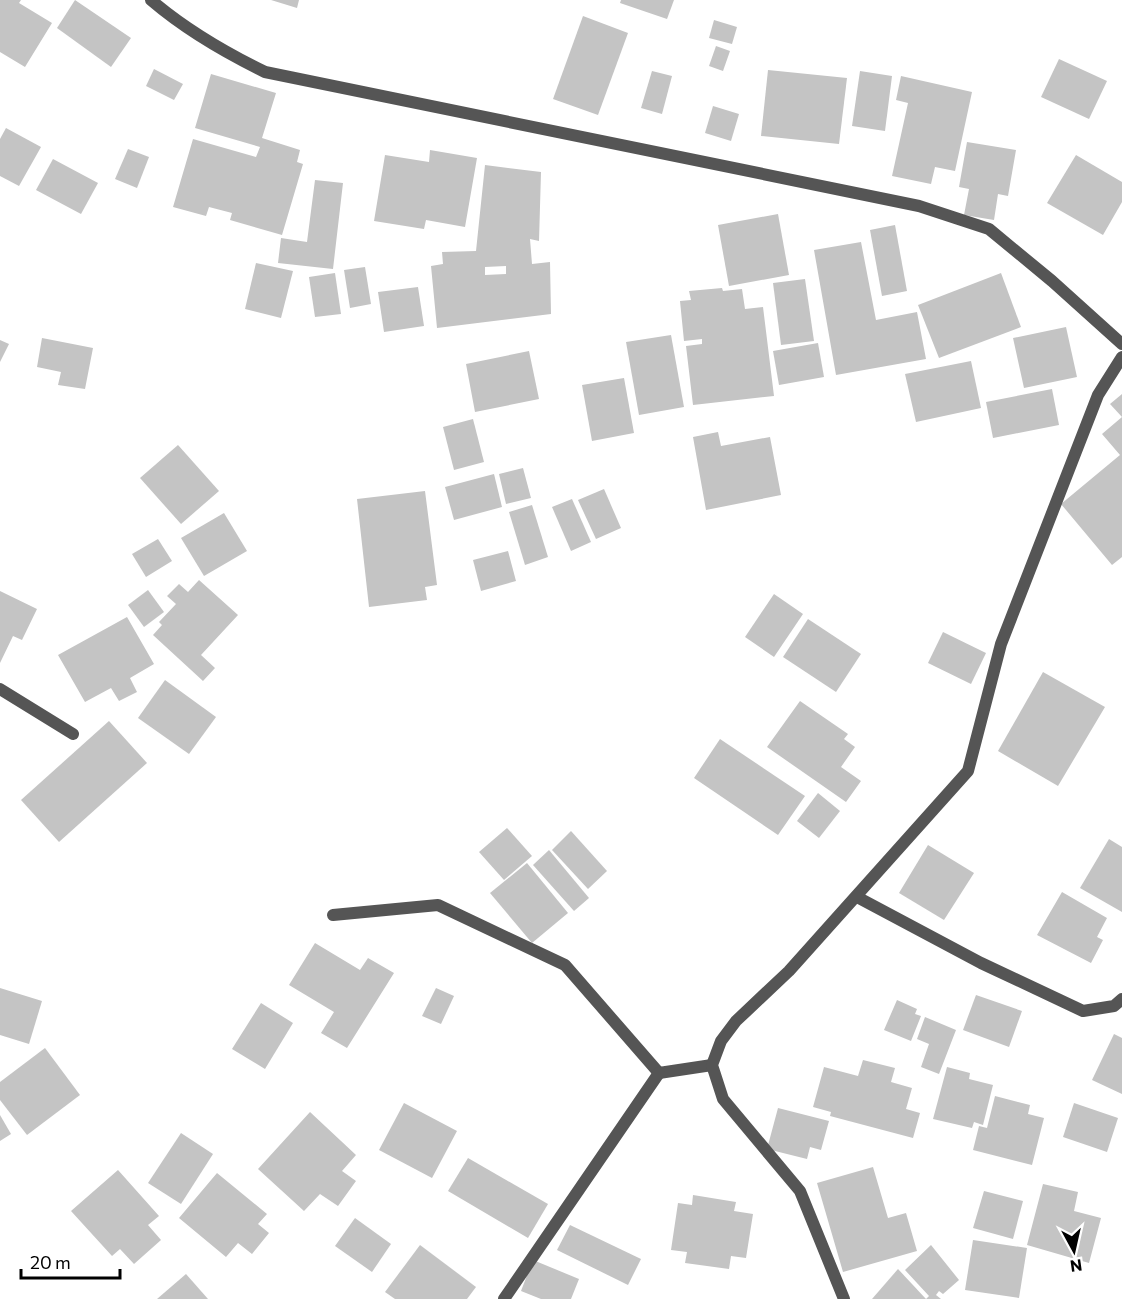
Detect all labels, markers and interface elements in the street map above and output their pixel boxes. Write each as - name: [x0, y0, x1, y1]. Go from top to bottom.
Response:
- north arrow: [1044, 1221, 1104, 1281]
- scale bar: [21, 1242, 120, 1280]
- text: 20 m: [30, 1251, 71, 1273]
- text: N: [1069, 1256, 1083, 1277]

